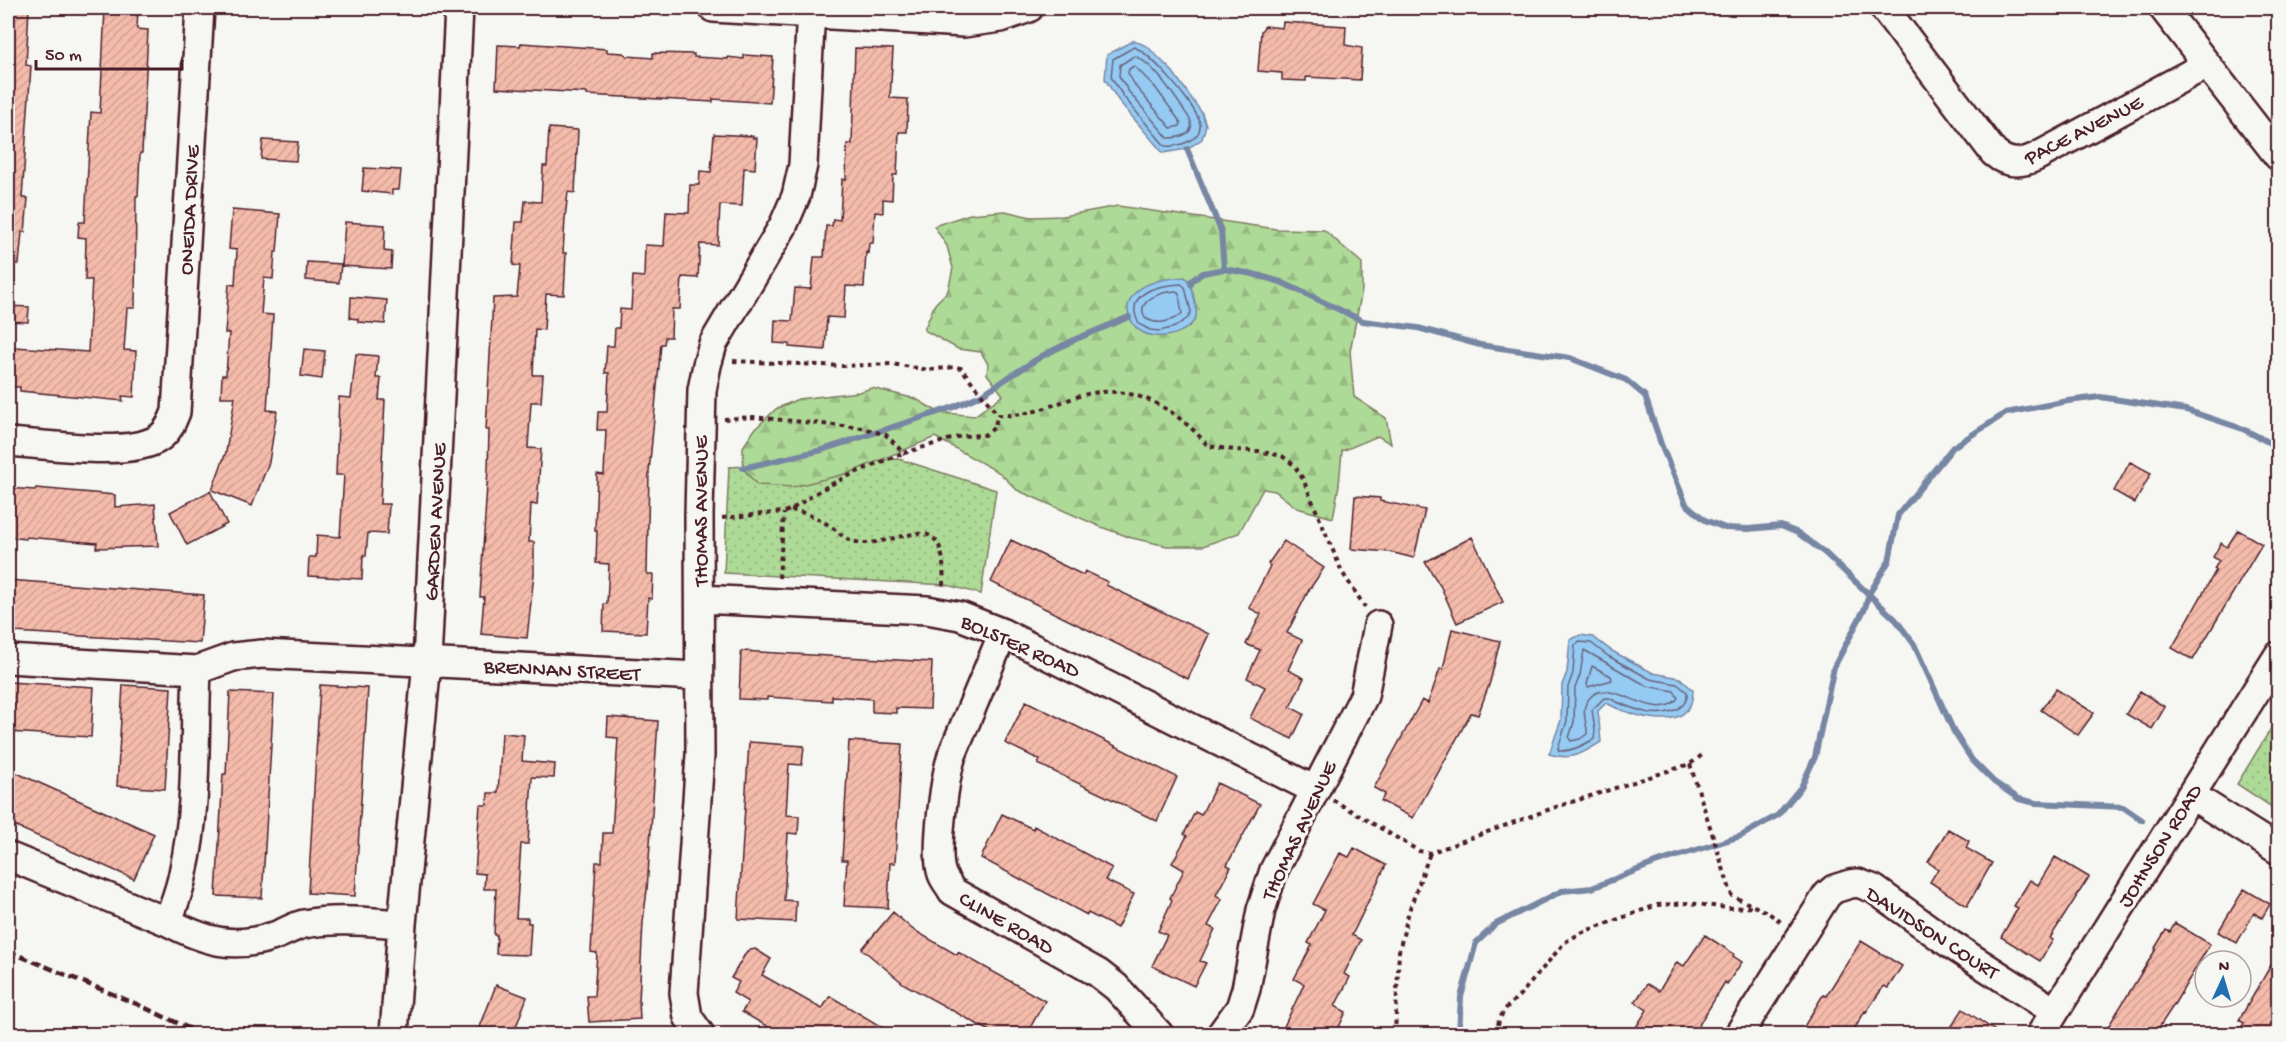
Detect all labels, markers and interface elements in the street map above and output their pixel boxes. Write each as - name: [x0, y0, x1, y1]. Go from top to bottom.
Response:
- scale bar: [36, 33, 182, 71]
- text: 50 m: [45, 46, 82, 67]
- street label: PACE AVENUE: [2020, 91, 2149, 173]
- street label: ONEIDA DRIVE: [176, 144, 207, 276]
- street label: THOMAS AVENUE: [691, 435, 716, 587]
- street label: GARDEN AVENUE: [421, 442, 454, 602]
- street label: BOLSTER ROAD: [955, 610, 1083, 686]
- street label: BRENNAN STREET: [482, 656, 641, 689]
- street label: THOMAS AVENUE: [1258, 757, 1345, 906]
- street label: JOHNSON ROAD: [2114, 781, 2210, 913]
- street label: DAVIDSON COURT: [1859, 882, 2003, 988]
- street label: CLINE ROAD: [953, 888, 1057, 962]
- north arrow: [2193, 949, 2253, 1009]
- text: N: [2218, 958, 2230, 977]

